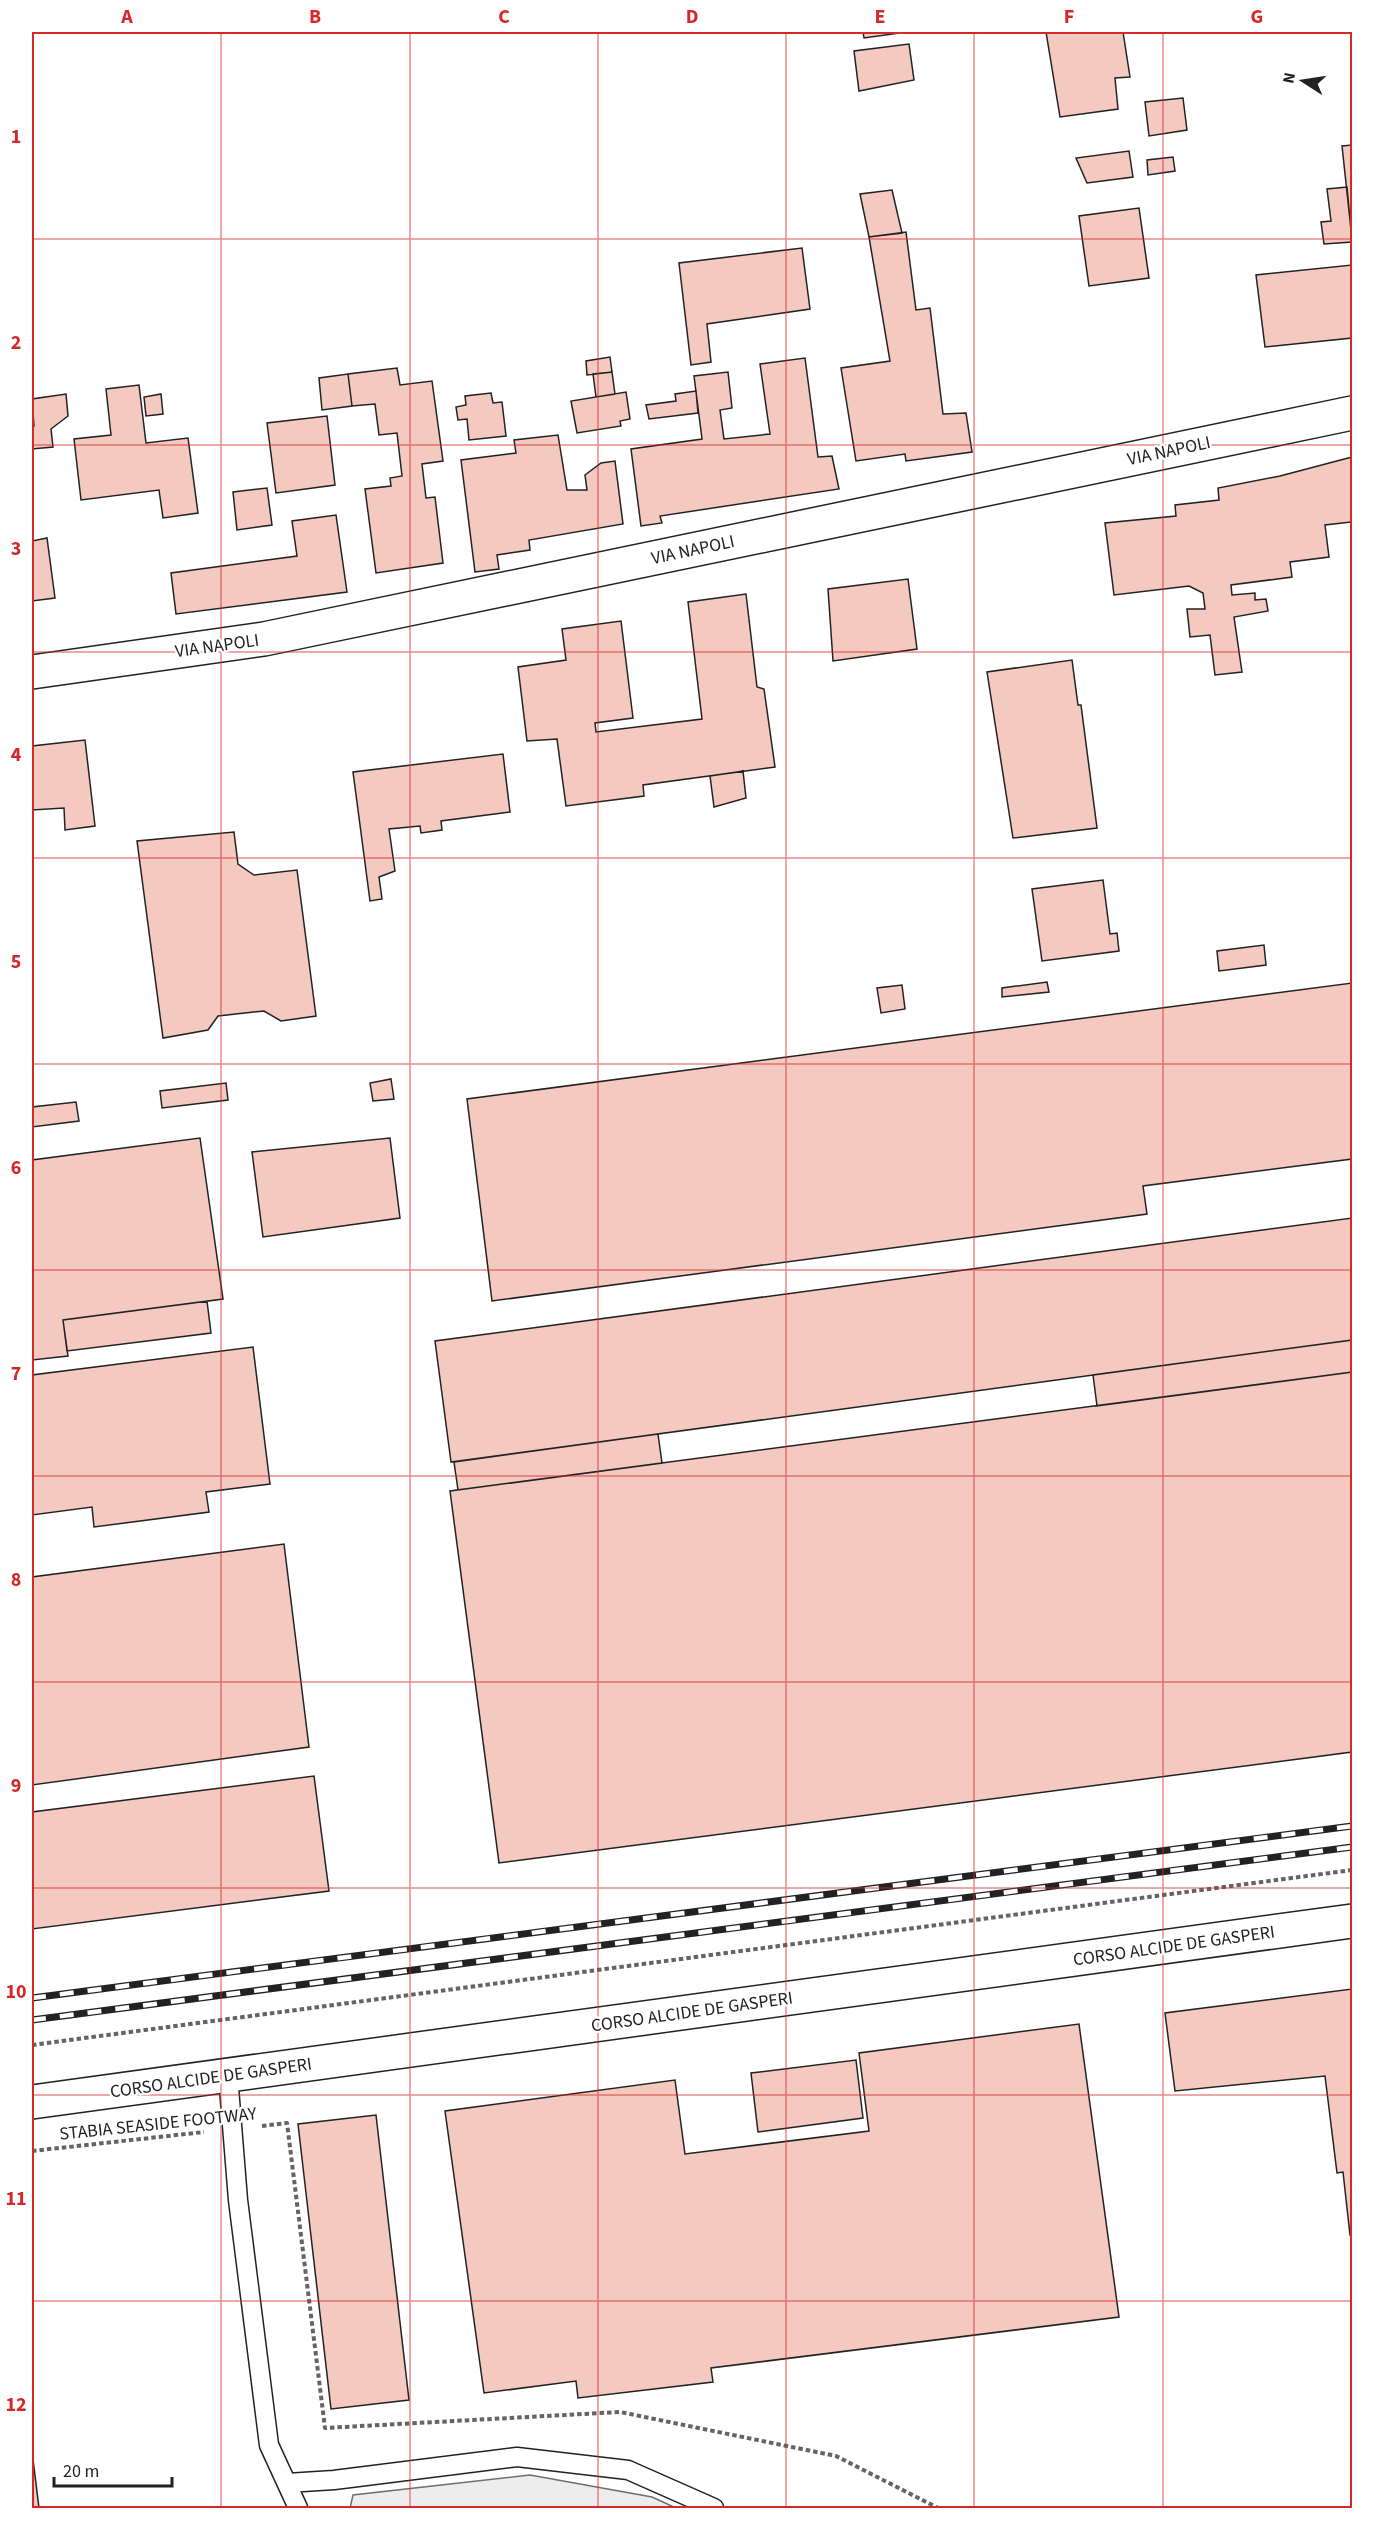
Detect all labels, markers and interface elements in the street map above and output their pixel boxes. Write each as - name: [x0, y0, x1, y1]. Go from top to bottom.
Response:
- text: A: [120, 3, 133, 31]
- text: B: [309, 3, 321, 31]
- text: C: [498, 3, 510, 31]
- text: D: [686, 3, 698, 31]
- text: E: [875, 3, 885, 31]
- text: F: [1064, 3, 1074, 31]
- text: G: [1251, 3, 1263, 31]
- north arrow: [1273, 51, 1333, 111]
- text: N: [1277, 71, 1301, 86]
- text: 1: [11, 123, 21, 151]
- text: 2: [11, 329, 21, 357]
- street label: VIA NAPOLI: [1125, 430, 1213, 472]
- street label: VIA NAPOLI: [649, 529, 737, 571]
- text: 3: [11, 535, 21, 563]
- street label: VIA NAPOLI: [173, 628, 261, 664]
- text: 4: [11, 741, 22, 769]
- text: 5: [11, 948, 21, 976]
- text: 6: [11, 1154, 21, 1182]
- text: 7: [11, 1360, 21, 1388]
- text: 8: [11, 1566, 21, 1594]
- text: 9: [11, 1772, 21, 1800]
- street label: CORSO ALCIDE DE GASPERI: [1072, 1919, 1276, 1973]
- text: 10: [5, 1978, 27, 2006]
- street label: CORSO ALCIDE DE GASPERI: [590, 1985, 794, 2039]
- street label: CORSO ALCIDE DE GASPERI: [109, 2051, 313, 2105]
- street label: STABIA SEASIDE FOOTWAY: [58, 2101, 258, 2147]
- text: 11: [5, 2185, 27, 2213]
- text: 12: [5, 2391, 27, 2419]
- scale bar: [54, 2450, 172, 2488]
- text: 20 m: [63, 2459, 99, 2484]

